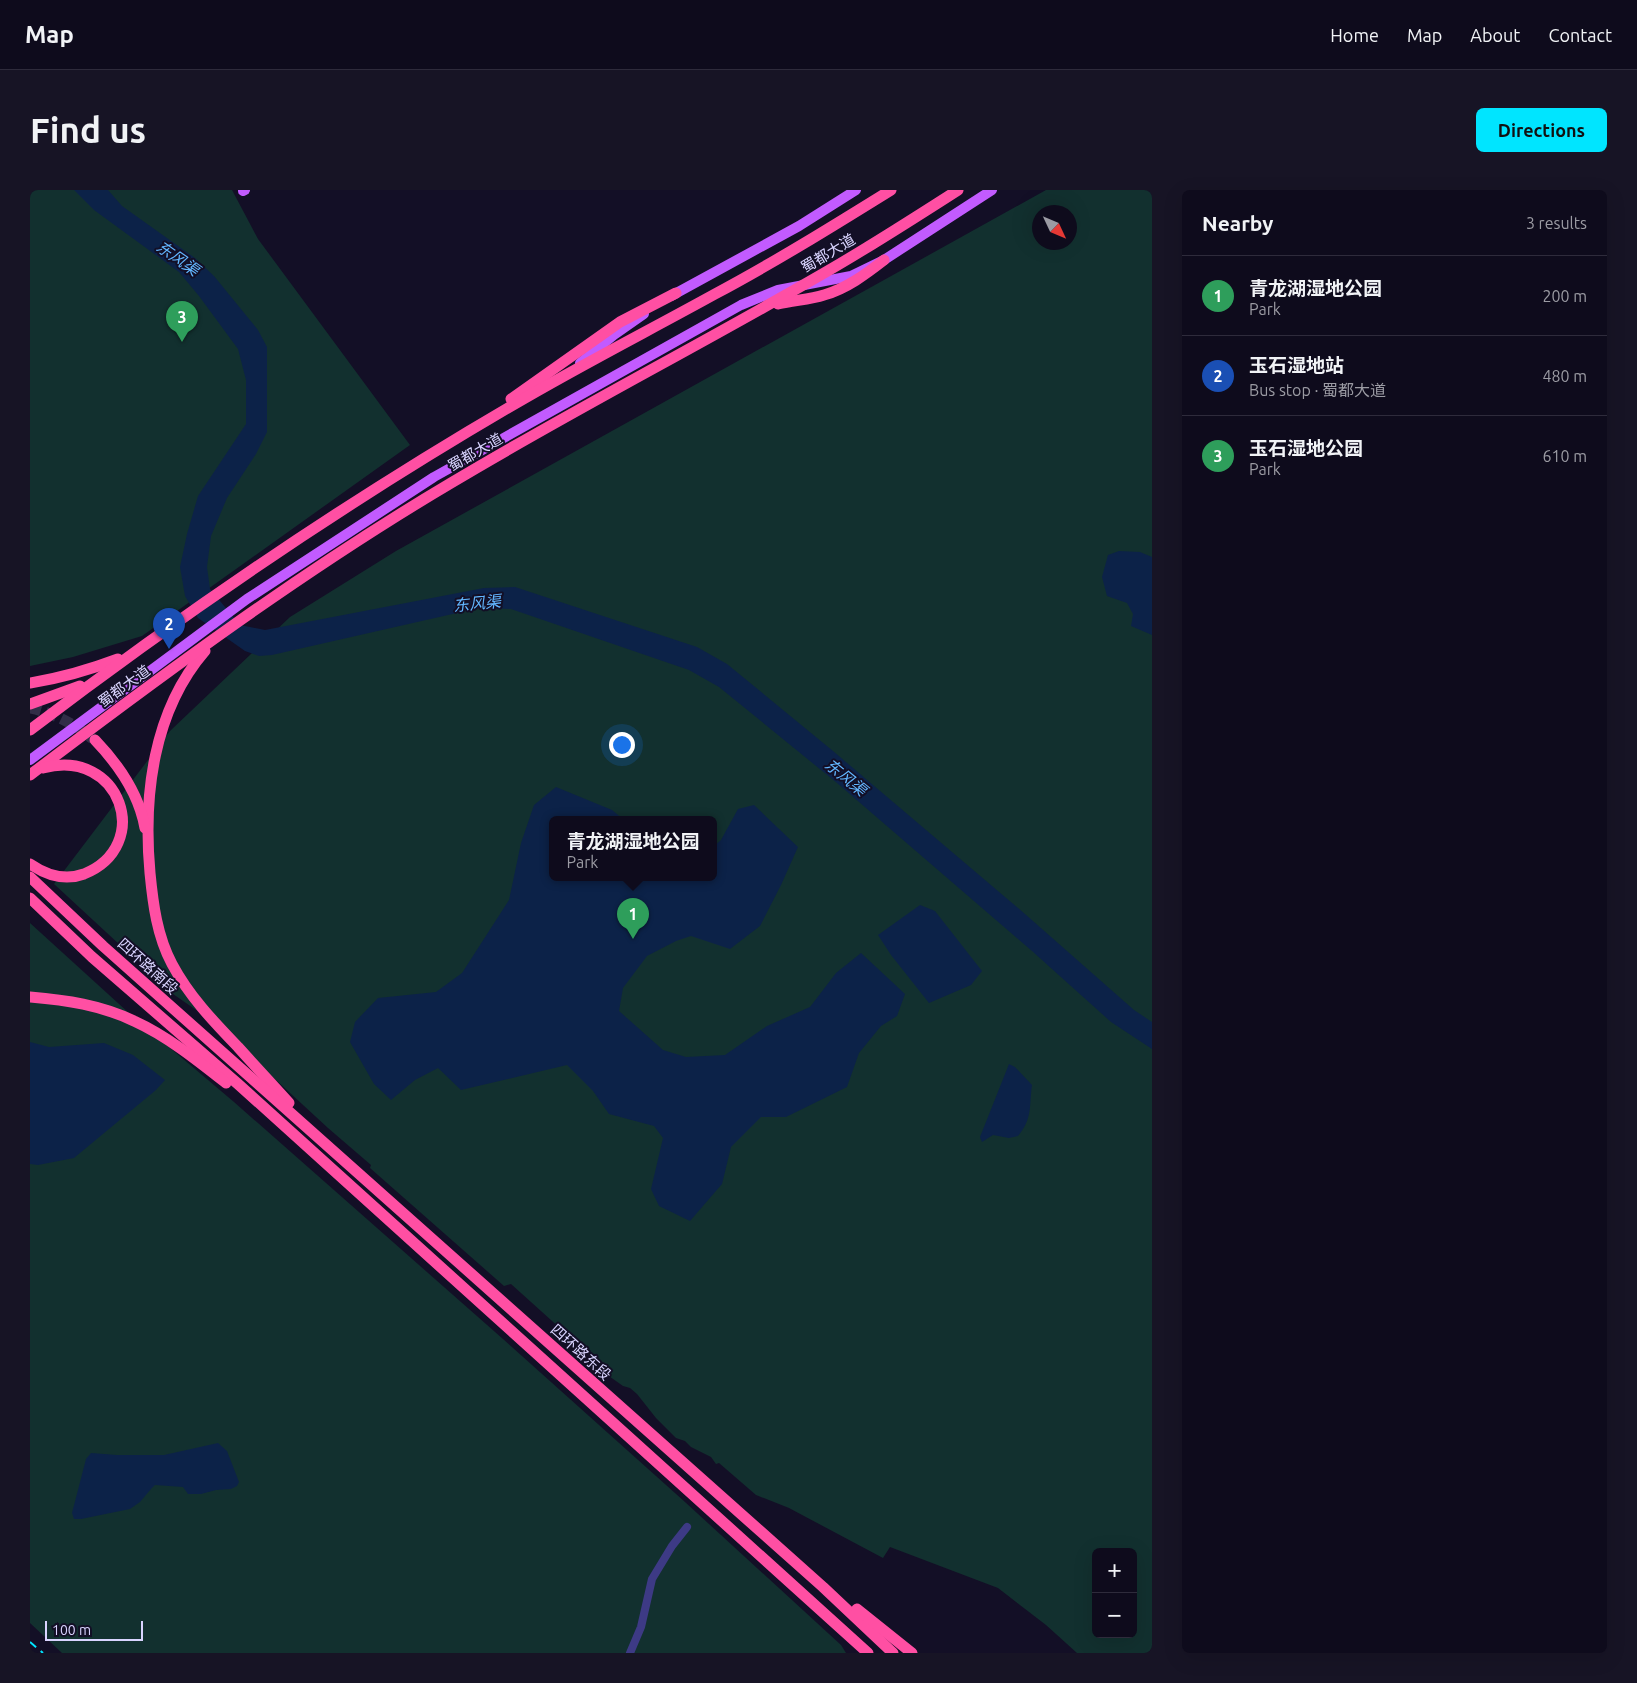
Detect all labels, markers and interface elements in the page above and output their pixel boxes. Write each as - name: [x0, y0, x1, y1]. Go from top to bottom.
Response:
- text: Map: [25, 21, 74, 48]
- text: Home: [1330, 25, 1379, 45]
- text: Map: [1407, 25, 1442, 45]
- text: About: [1470, 25, 1520, 45]
- text: Contact: [1548, 25, 1612, 45]
- button: Directions: [1476, 108, 1607, 152]
- text: Find us: [30, 110, 146, 150]
- north arrow: [1032, 205, 1077, 250]
- text: Nearby: [1202, 211, 1273, 235]
- text: 3 results: [1526, 214, 1587, 232]
- street label: 蜀都大道: [798, 230, 858, 276]
- water label: 东风渠: [153, 237, 204, 280]
- text: 青龙湖湿地公园: [1249, 277, 1382, 299]
- text: 1: [1213, 287, 1223, 305]
- text: 200 m: [1542, 287, 1587, 305]
- text: Park: [1249, 300, 1281, 318]
- pin: 3: [166, 301, 198, 342]
- text: 玉石湿地站: [1249, 354, 1344, 376]
- text: 2: [1213, 367, 1223, 385]
- text: 480 m: [1542, 367, 1587, 385]
- text: Bus stop · 蜀都大道: [1249, 381, 1386, 399]
- street label: 蜀都大道: [445, 430, 505, 474]
- text: 玉石湿地公园: [1249, 437, 1363, 459]
- text: 3: [1213, 447, 1223, 465]
- text: 610 m: [1542, 447, 1587, 465]
- text: Park: [1249, 460, 1281, 478]
- water label: 东风渠: [452, 591, 504, 614]
- pin: 2: [153, 608, 185, 649]
- street label: 蜀都大道: [95, 661, 153, 711]
- your location: [609, 732, 635, 758]
- water label: 东风渠: [822, 755, 872, 800]
- popup: [549, 816, 717, 881]
- text: 青龙湖湿地公园: [566, 830, 700, 852]
- text: Park: [566, 853, 598, 871]
- pin: 1: [617, 898, 649, 939]
- street label: 四环路南段: [114, 935, 182, 997]
- street label: 四环路东段: [547, 1321, 615, 1383]
- map controls: [1092, 1548, 1137, 1638]
- button: +: [1092, 1548, 1137, 1593]
- button: −: [1092, 1593, 1137, 1638]
- scale bar: [45, 1618, 142, 1641]
- text: 100 m: [52, 1622, 91, 1638]

